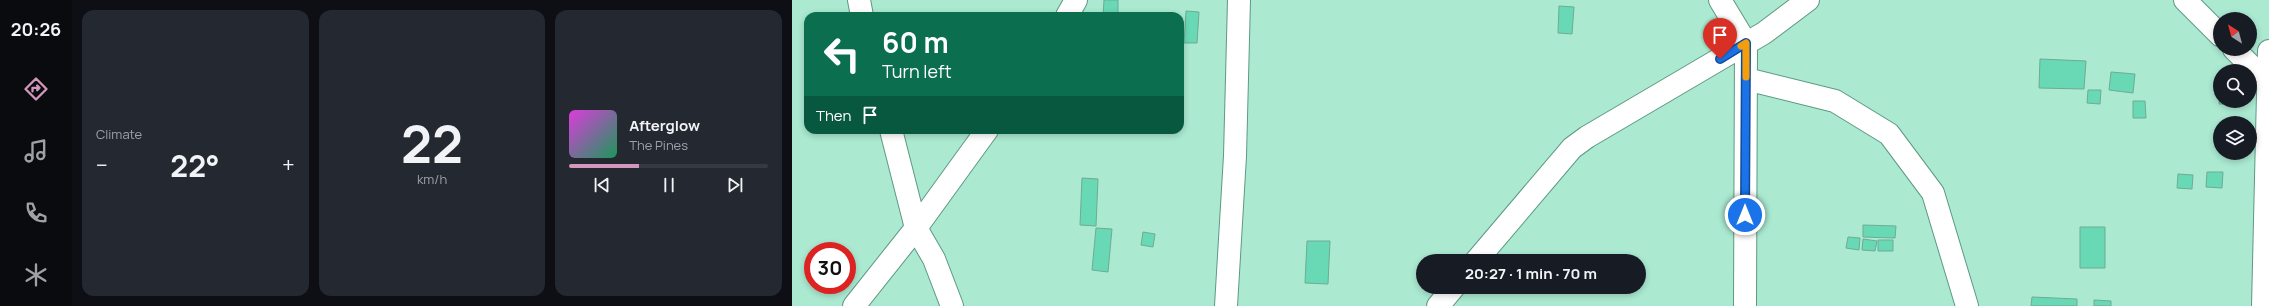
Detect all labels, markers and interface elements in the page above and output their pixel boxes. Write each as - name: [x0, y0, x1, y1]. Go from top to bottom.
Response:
- north arrow: [2213, 12, 2257, 56]
- map controls: [2213, 12, 2257, 160]
- text: 20:26: [11, 17, 61, 41]
- pin: [1703, 18, 1737, 59]
- text: 60 m: [882, 23, 949, 61]
- icon: arrive: [1709, 24, 1731, 46]
- icon: left: [816, 28, 868, 80]
- text: Turn left: [882, 59, 952, 83]
- button: search: [2213, 64, 2257, 108]
- icon: directions: [22, 75, 50, 103]
- icon: arrive: [859, 104, 881, 126]
- text: Then: [816, 105, 851, 126]
- text: 22: [401, 108, 463, 179]
- text: Afterglow: [629, 115, 700, 136]
- button: layers: [2213, 116, 2257, 160]
- text: Climate: [96, 125, 142, 143]
- text: The Pines: [629, 136, 688, 154]
- icon: music: [22, 137, 50, 165]
- text: 22°: [170, 145, 220, 186]
- text: −: [96, 150, 108, 180]
- text: +: [282, 150, 295, 180]
- text: km/h: [417, 170, 447, 188]
- icon: previous: [591, 174, 613, 196]
- icon: pause: [658, 174, 680, 196]
- icon: next: [724, 174, 746, 196]
- position arrow: [1724, 194, 1766, 236]
- icon: phone: [22, 199, 50, 227]
- speed limit sign: 30: [804, 242, 856, 294]
- icon: climate: [22, 261, 50, 289]
- text: 20:27 · 1 min · 70 m: [1465, 263, 1597, 284]

